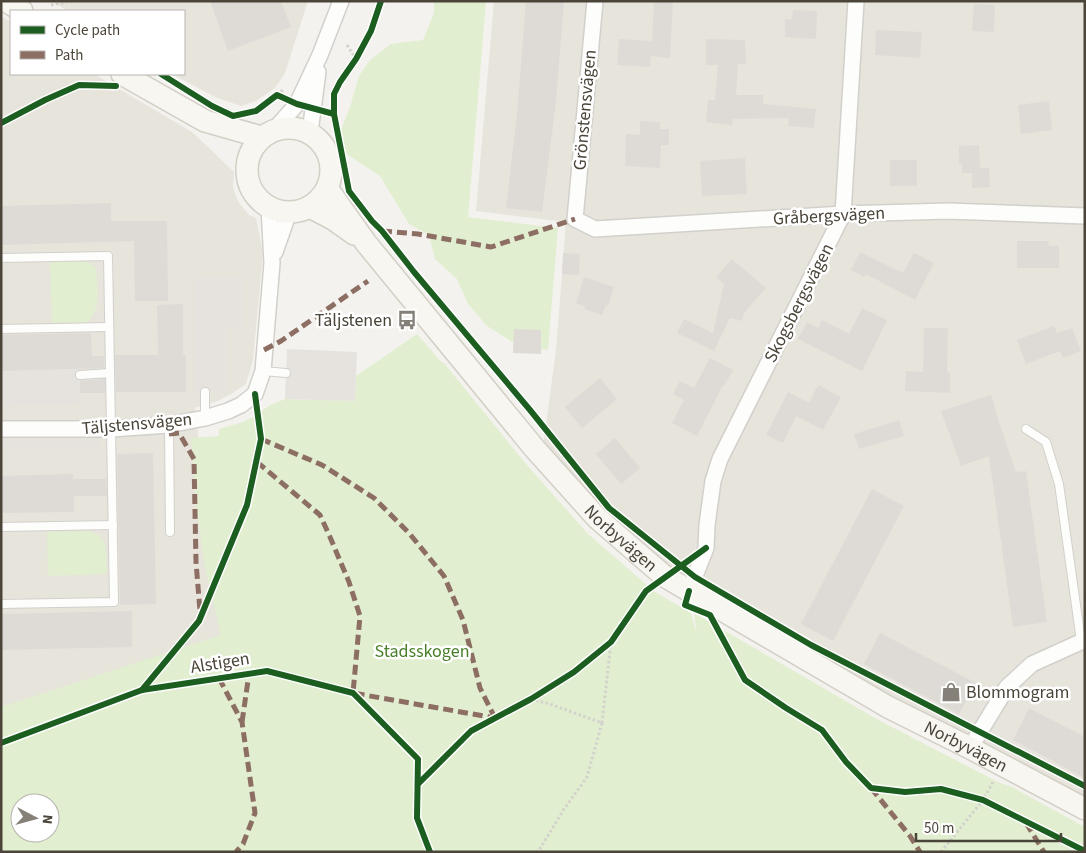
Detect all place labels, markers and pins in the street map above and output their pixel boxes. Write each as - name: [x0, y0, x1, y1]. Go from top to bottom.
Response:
- place label: Täljstenen: [315, 308, 392, 333]
- bus stop icon: Täljstenen: [396, 309, 418, 331]
- place label: Blommogram: [966, 680, 1069, 705]
- shop icon: Blommogram: [940, 681, 962, 703]

